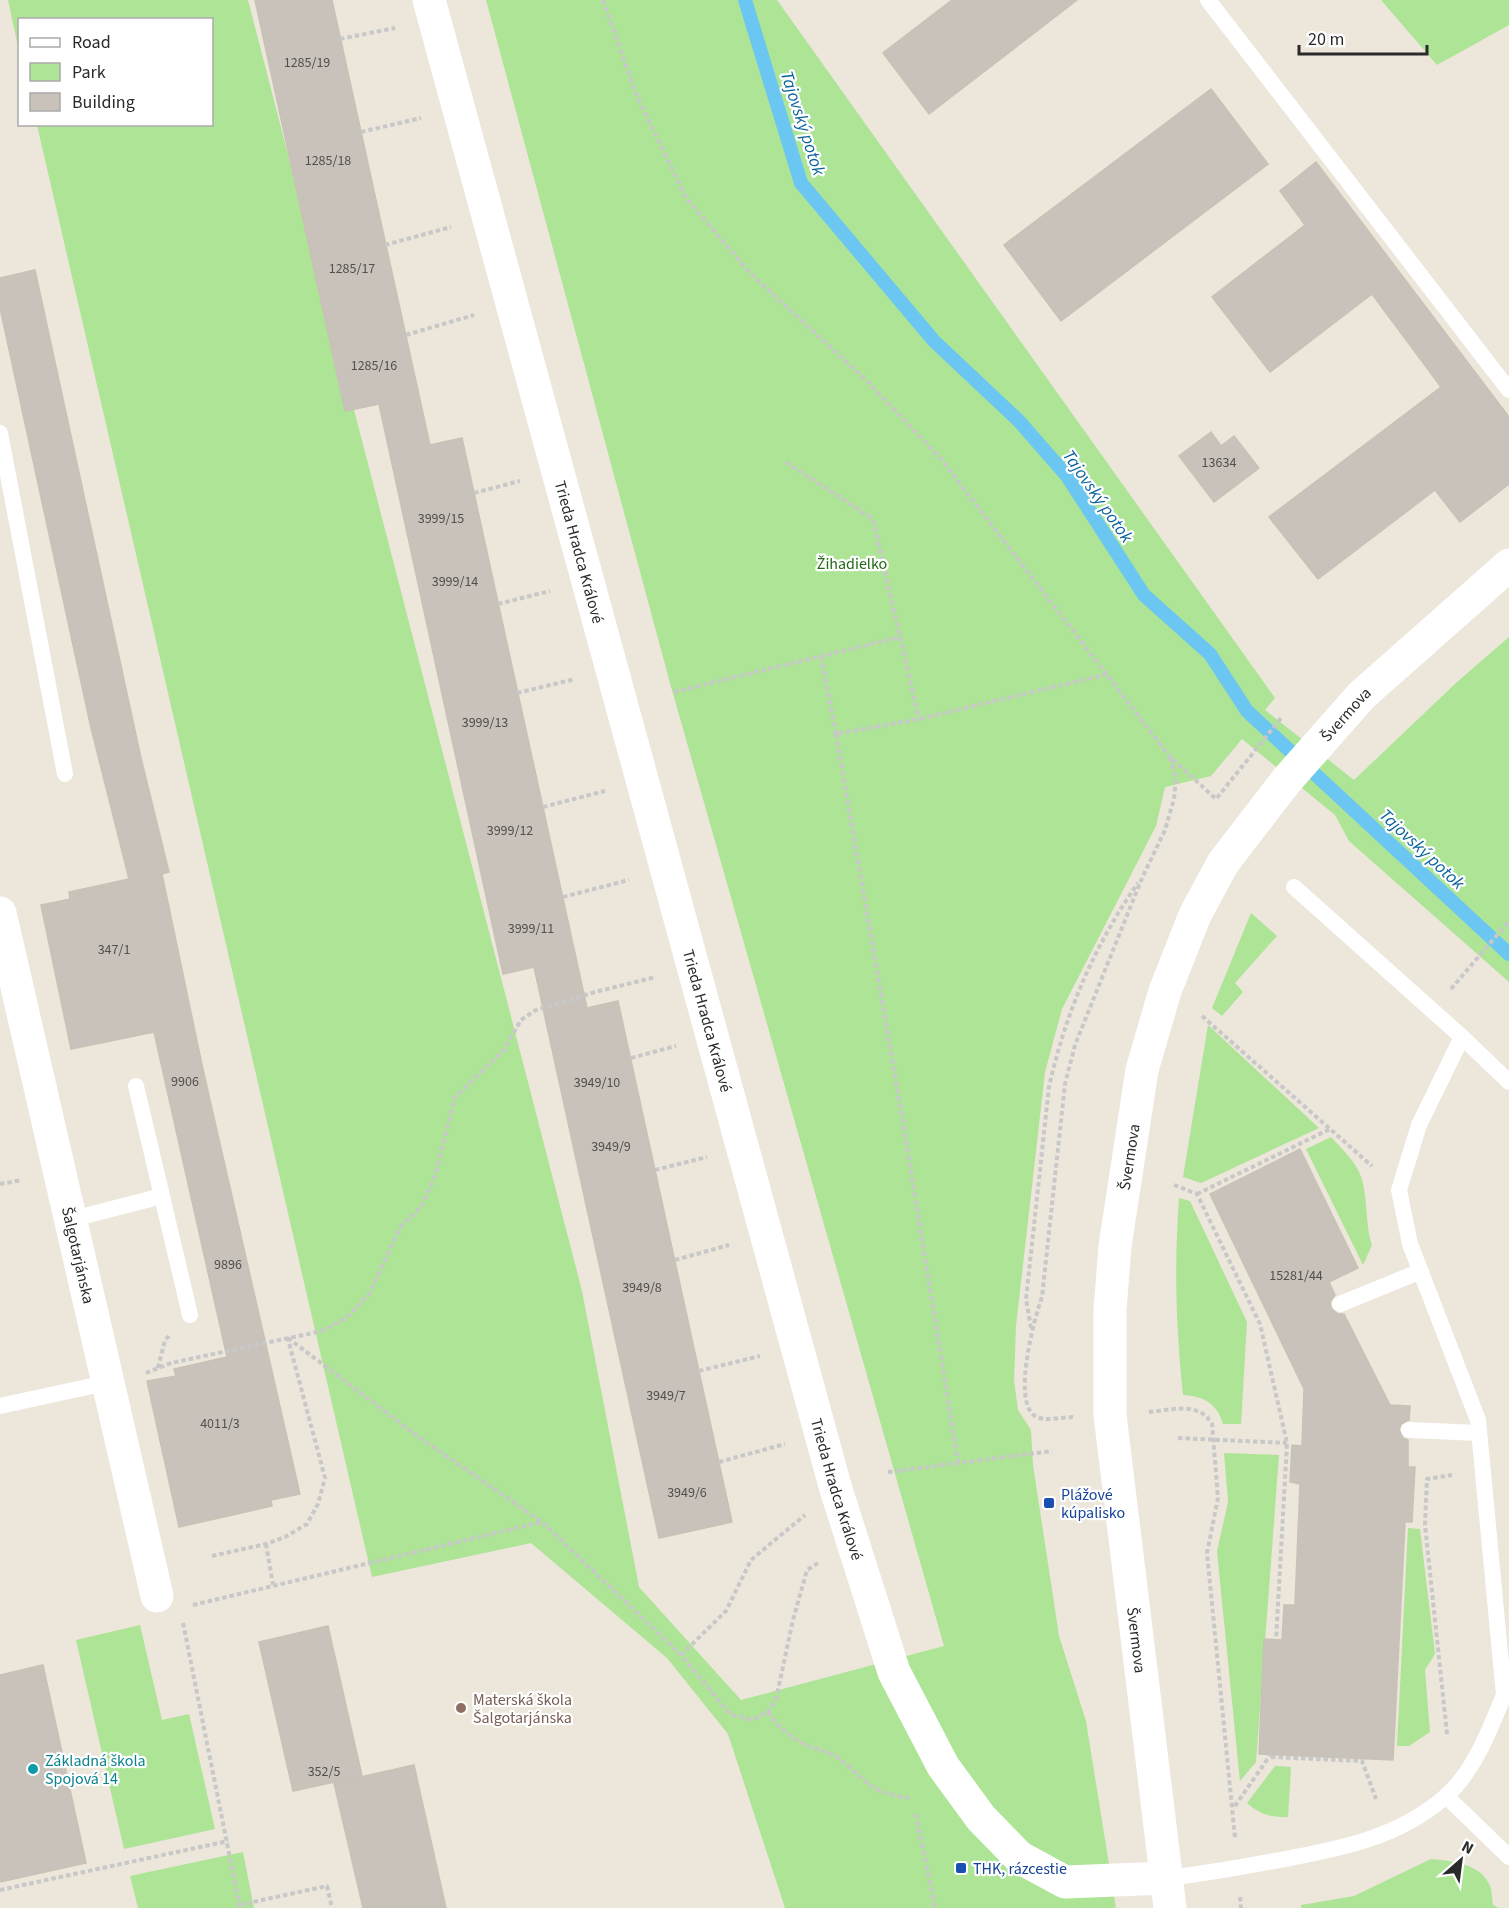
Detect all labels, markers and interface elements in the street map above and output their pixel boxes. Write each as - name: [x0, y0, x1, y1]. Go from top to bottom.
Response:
- legend: [18, 18, 213, 126]
- scale bar: [1299, 18, 1426, 56]
- text: 20 m: [1308, 27, 1344, 52]
- text: Road: [72, 30, 111, 55]
- house number: 1285/19: [284, 53, 330, 73]
- text: Park: [72, 60, 106, 85]
- water label: Tajovský potok: [774, 68, 831, 179]
- text: Building: [72, 90, 135, 115]
- house number: 1285/18: [305, 151, 351, 171]
- house number: 1285/17: [329, 259, 375, 279]
- house number: 1285/16: [351, 356, 397, 376]
- water label: Tajovský potok: [1056, 445, 1139, 548]
- house number: 13634: [1202, 453, 1236, 473]
- street label: Trieda Hradca Králové: [549, 478, 609, 626]
- house number: 3999/15: [418, 509, 464, 529]
- park label: Žihadielko: [817, 553, 887, 575]
- house number: 3999/14: [432, 572, 478, 592]
- street label: Švermova: [1316, 682, 1376, 747]
- house number: 3999/13: [462, 713, 508, 733]
- water label: Tajovský potok: [1373, 803, 1470, 896]
- house number: 3999/12: [487, 821, 533, 841]
- house number: 3999/11: [508, 919, 554, 939]
- house number: 347/1: [98, 940, 130, 960]
- street label: Trieda Hradca Králové: [677, 947, 737, 1095]
- house number: 9906: [171, 1072, 199, 1092]
- house number: 3949/10: [574, 1073, 620, 1093]
- street label: Švermova: [1114, 1122, 1146, 1192]
- house number: 3949/9: [591, 1137, 631, 1157]
- street label: Šalgotarjánska: [56, 1205, 99, 1306]
- house number: 9896: [214, 1255, 242, 1275]
- house number: 15281/44: [1269, 1266, 1323, 1286]
- house number: 3949/8: [622, 1278, 662, 1298]
- house number: 3949/7: [646, 1386, 686, 1406]
- house number: 4011/3: [200, 1414, 240, 1434]
- street label: Trieda Hradca Králové: [805, 1416, 868, 1563]
- house number: 3949/6: [667, 1483, 707, 1503]
- place label: Plážové kúpalisko: [1061, 1484, 1125, 1524]
- marker: Plážové kúpalisko: [1042, 1496, 1056, 1510]
- street label: Švermova: [1121, 1606, 1151, 1674]
- place label: Materská škola Šalgotarjánska: [473, 1689, 572, 1729]
- marker: Materská škola Šalgotarjánska: [454, 1701, 468, 1715]
- place label: Základná škola Spojová 14: [45, 1750, 146, 1790]
- marker: Základná škola Spojová 14: [26, 1762, 40, 1776]
- house number: 352/5: [308, 1762, 340, 1782]
- north arrow: [1431, 1830, 1491, 1890]
- text: N: [1458, 1835, 1477, 1860]
- place label: THK, rázcestie: [973, 1858, 1067, 1880]
- marker: THK, rázcestie: [954, 1861, 968, 1875]

